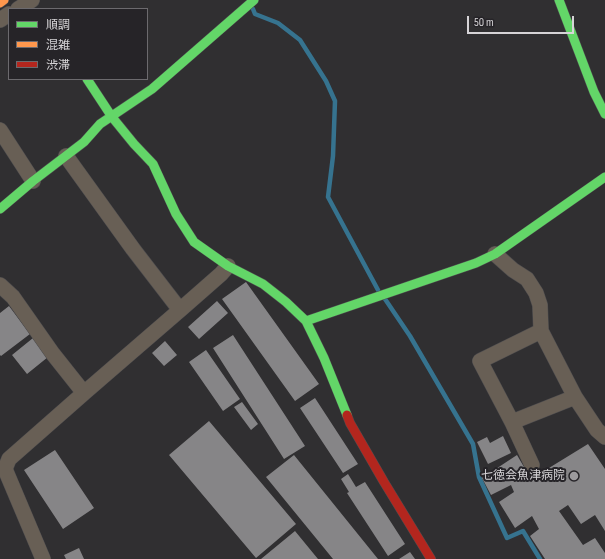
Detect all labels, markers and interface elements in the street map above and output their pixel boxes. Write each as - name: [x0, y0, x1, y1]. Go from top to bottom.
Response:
- legend: [8, 8, 148, 80]
- scale bar: [469, 8, 576, 34]
- text: 50 m: [474, 15, 494, 30]
- text: 順調: [46, 18, 70, 33]
- text: 混雑: [46, 38, 70, 53]
- text: 渋滞: [46, 58, 70, 73]
- place label: 七徳会魚津病院: [481, 469, 565, 483]
- marker: 七徳会魚津病院: [568, 470, 580, 482]

